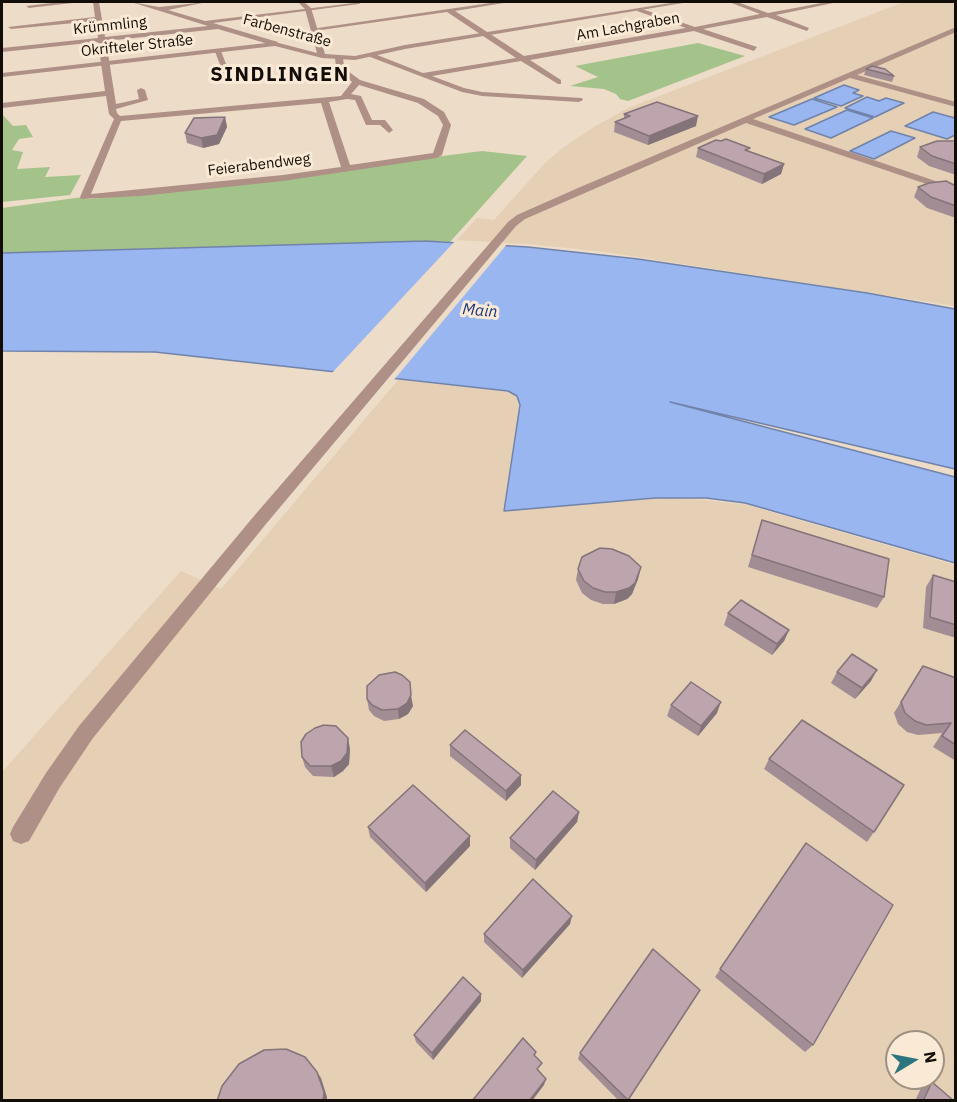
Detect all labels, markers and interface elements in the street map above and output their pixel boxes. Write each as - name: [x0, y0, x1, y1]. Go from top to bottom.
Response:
- street label: Am Lachgraben: [575, 9, 681, 45]
- street label: Farbenstraße: [241, 11, 333, 51]
- street label: Krümmling: [72, 13, 148, 39]
- street label: Okrifteler Straße: [80, 31, 194, 61]
- district label: SINDLINGEN: [210, 63, 350, 87]
- street label: Feierabendweg: [207, 150, 311, 180]
- water label: Main: [462, 300, 498, 322]
- north arrow: [885, 1030, 945, 1090]
- text: N: [920, 1050, 942, 1065]

